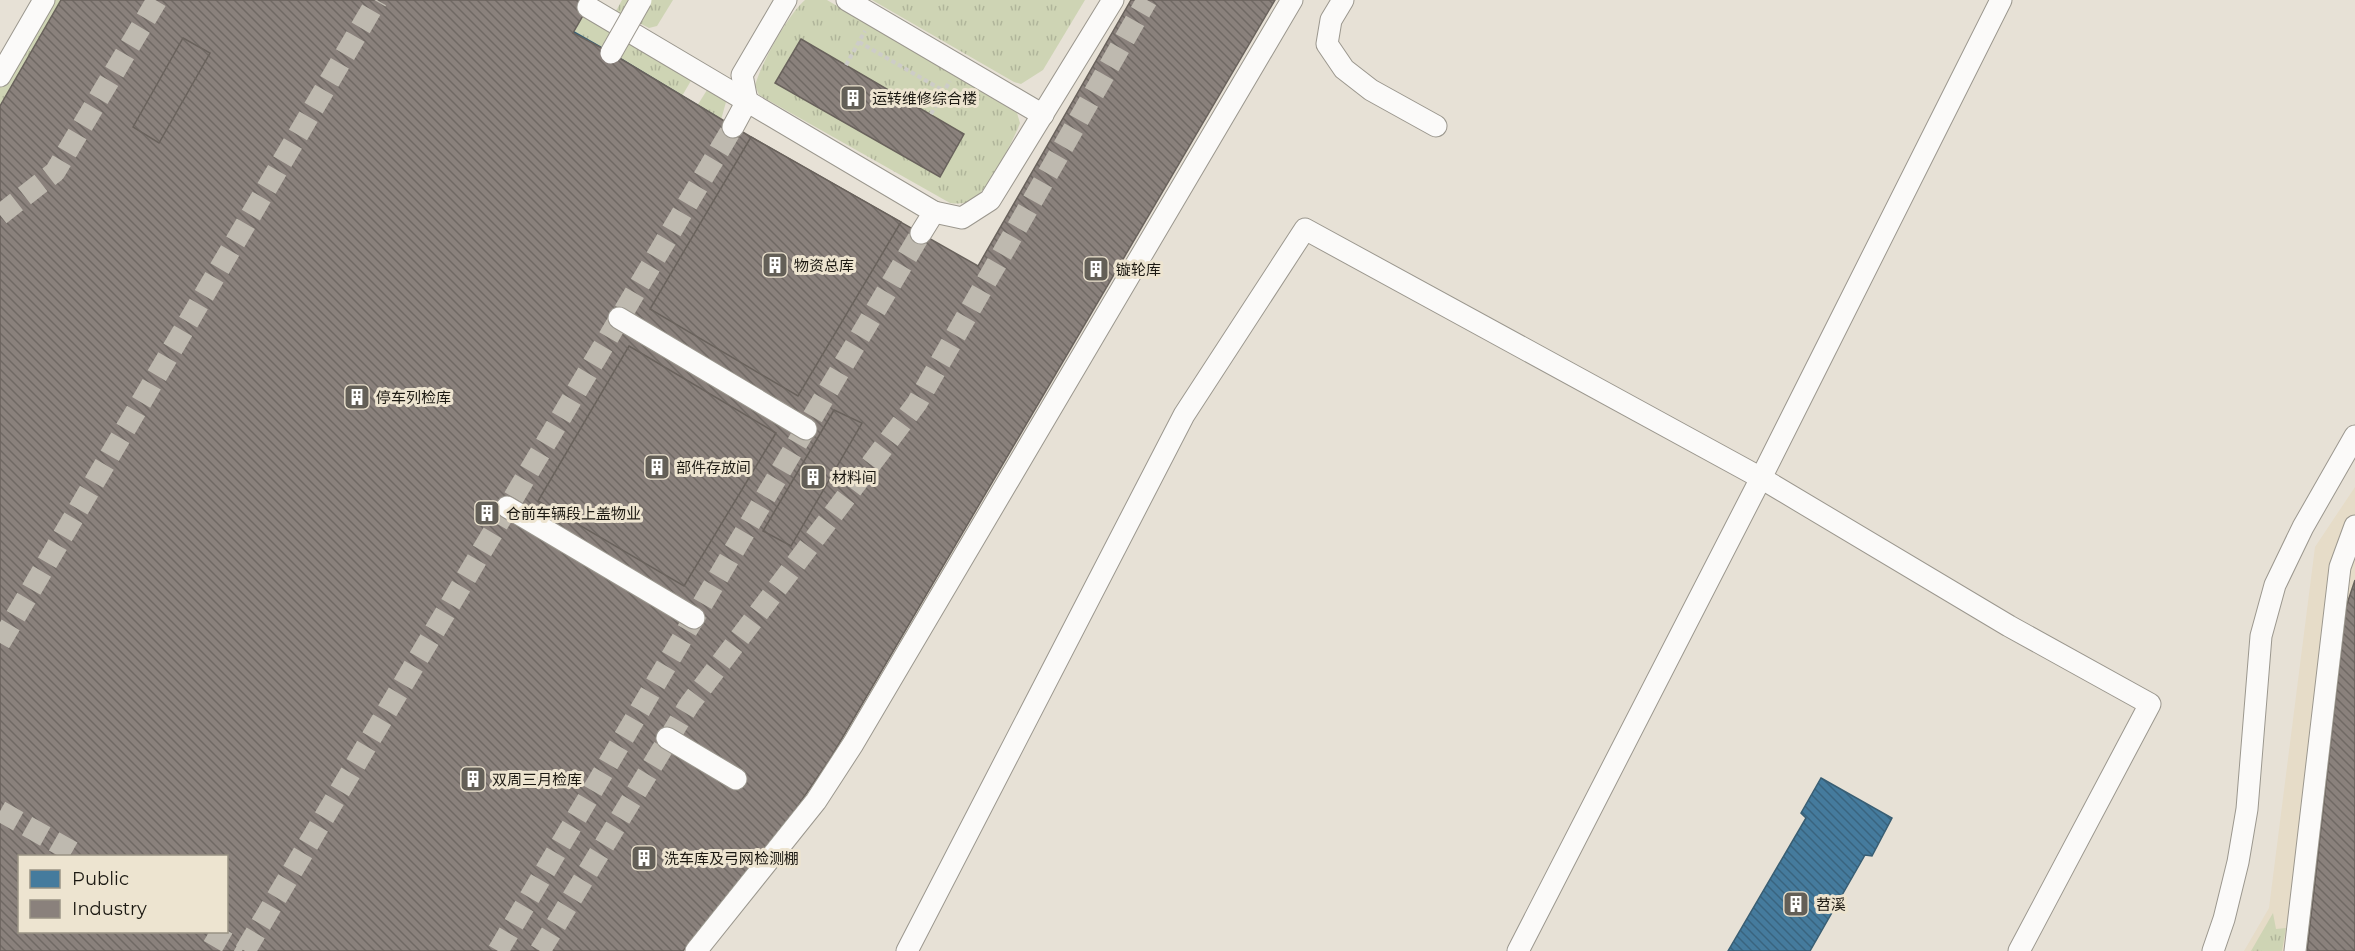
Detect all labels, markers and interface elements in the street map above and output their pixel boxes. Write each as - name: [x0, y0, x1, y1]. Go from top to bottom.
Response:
- building icon: 运转维修综合楼: [838, 83, 868, 113]
- place label: 运转维修综合楼: [872, 89, 977, 108]
- building icon: 物资总库: [760, 250, 790, 280]
- building icon: 镟轮库: [1081, 254, 1111, 284]
- place label: 物资总库: [794, 256, 854, 275]
- place label: 镟轮库: [1116, 260, 1161, 279]
- building icon: 停车列检库: [342, 382, 372, 412]
- place label: 停车列检库: [376, 388, 451, 407]
- building icon: 部件存放间: [642, 452, 672, 482]
- place label: 部件存放间: [676, 458, 751, 477]
- building icon: 材料间: [798, 462, 828, 492]
- place label: 材料间: [832, 468, 877, 487]
- building icon: 仓前车辆段上盖物业: [472, 498, 502, 528]
- place label: 仓前车辆段上盖物业: [506, 504, 641, 523]
- building icon: 双周三月检库: [458, 764, 488, 794]
- place label: 双周三月检库: [492, 770, 582, 789]
- building icon: 洗车库及弓网检测棚: [629, 843, 659, 873]
- place label: 洗车库及弓网检测棚: [664, 849, 799, 868]
- legend: [18, 855, 228, 933]
- text: Public: [72, 868, 129, 890]
- building icon: 苕溪: [1781, 889, 1811, 919]
- place label: 苕溪: [1816, 895, 1846, 914]
- text: Industry: [72, 898, 147, 920]

